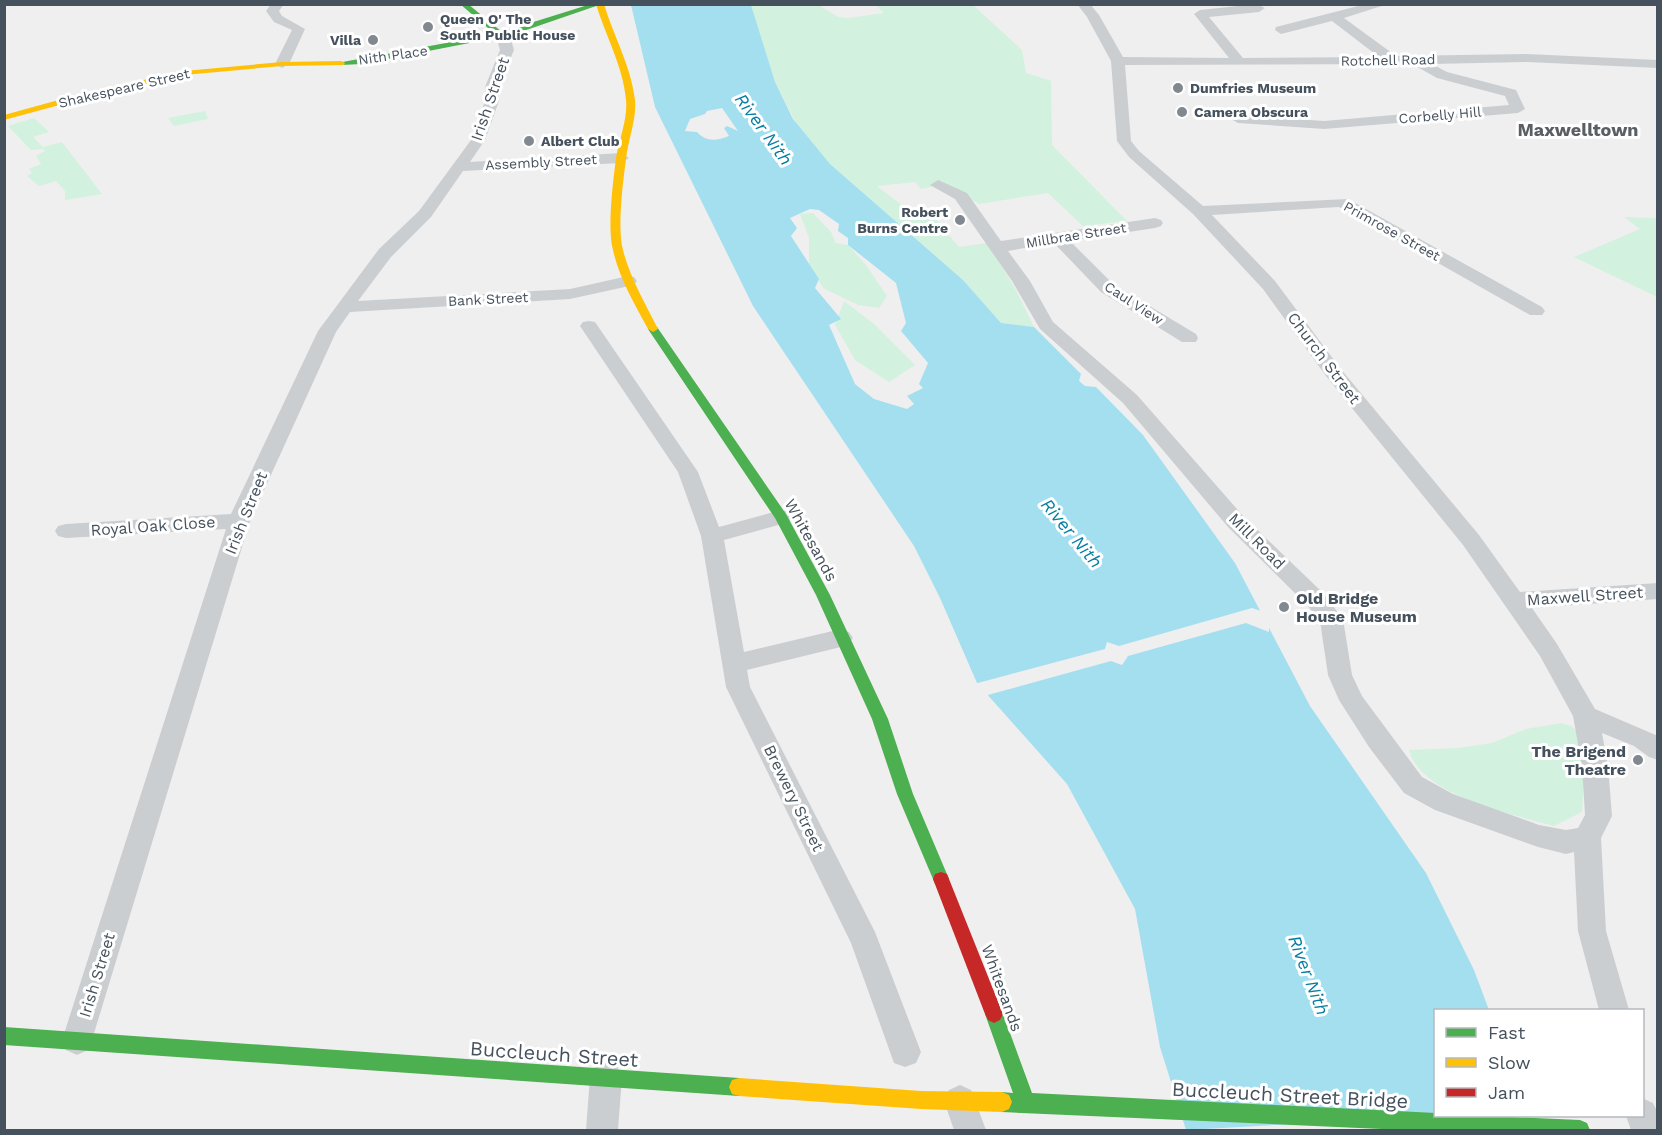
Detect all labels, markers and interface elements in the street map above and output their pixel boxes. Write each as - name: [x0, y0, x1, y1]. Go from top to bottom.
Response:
- place label: Queen O' The South Public House: [440, 11, 575, 43]
- marker: Queen O' The South Public House: [421, 20, 435, 34]
- place label: Villa: [330, 32, 362, 48]
- marker: Villa: [366, 33, 380, 47]
- street label: Nith Place: [357, 42, 429, 68]
- street label: Rotchell Road: [1340, 51, 1436, 69]
- street label: Irish Street: [467, 54, 513, 143]
- street label: Shakespeare Street: [57, 65, 191, 111]
- place label: Dumfries Museum: [1190, 80, 1316, 96]
- marker: Dumfries Museum: [1171, 81, 1185, 95]
- water label: River Nith: [731, 89, 797, 169]
- street label: Corbelly Hill: [1398, 103, 1483, 127]
- place label: Camera Obscura: [1194, 104, 1309, 120]
- marker: Camera Obscura: [1175, 105, 1189, 119]
- district label: Maxwelltown: [1518, 119, 1639, 140]
- place label: Albert Club: [541, 133, 620, 149]
- marker: Albert Club: [522, 134, 536, 148]
- street label: Assembly Street: [485, 151, 597, 173]
- street label: Primrose Street: [1341, 198, 1443, 264]
- place label: Robert Burns Centre: [857, 204, 948, 236]
- marker: Robert Burns Centre: [953, 213, 967, 227]
- street label: Millbrae Street: [1025, 219, 1127, 251]
- street label: Caul View: [1102, 278, 1167, 328]
- street label: Bank Street: [447, 289, 529, 309]
- street label: Church Street: [1283, 309, 1365, 408]
- street label: Irish Street: [221, 469, 271, 557]
- water label: River Nith: [1037, 494, 1107, 572]
- street label: Whitesands: [781, 495, 841, 585]
- street label: Mill Road: [1225, 509, 1289, 573]
- street label: Royal Oak Close: [90, 512, 216, 540]
- street label: Maxwell Street: [1526, 582, 1644, 610]
- place label: Old Bridge House Museum: [1296, 589, 1417, 626]
- marker: Old Bridge House Museum: [1277, 600, 1291, 614]
- street label: Brewery Street: [760, 742, 828, 855]
- place label: The Brigend Theatre: [1531, 742, 1626, 779]
- marker: The Brigend Theatre: [1631, 753, 1645, 767]
- street label: Irish Street: [75, 930, 119, 1020]
- water label: River Nith: [1284, 932, 1334, 1018]
- street label: Whitesands: [977, 942, 1027, 1034]
- legend: [1434, 1009, 1644, 1117]
- text: Fast: [1488, 1022, 1526, 1043]
- street label: Buccleuch Street: [469, 1036, 639, 1072]
- text: Slow: [1488, 1052, 1531, 1073]
- street label: Buccleuch Street Bridge: [1171, 1077, 1409, 1113]
- text: Jam: [1488, 1082, 1525, 1103]

